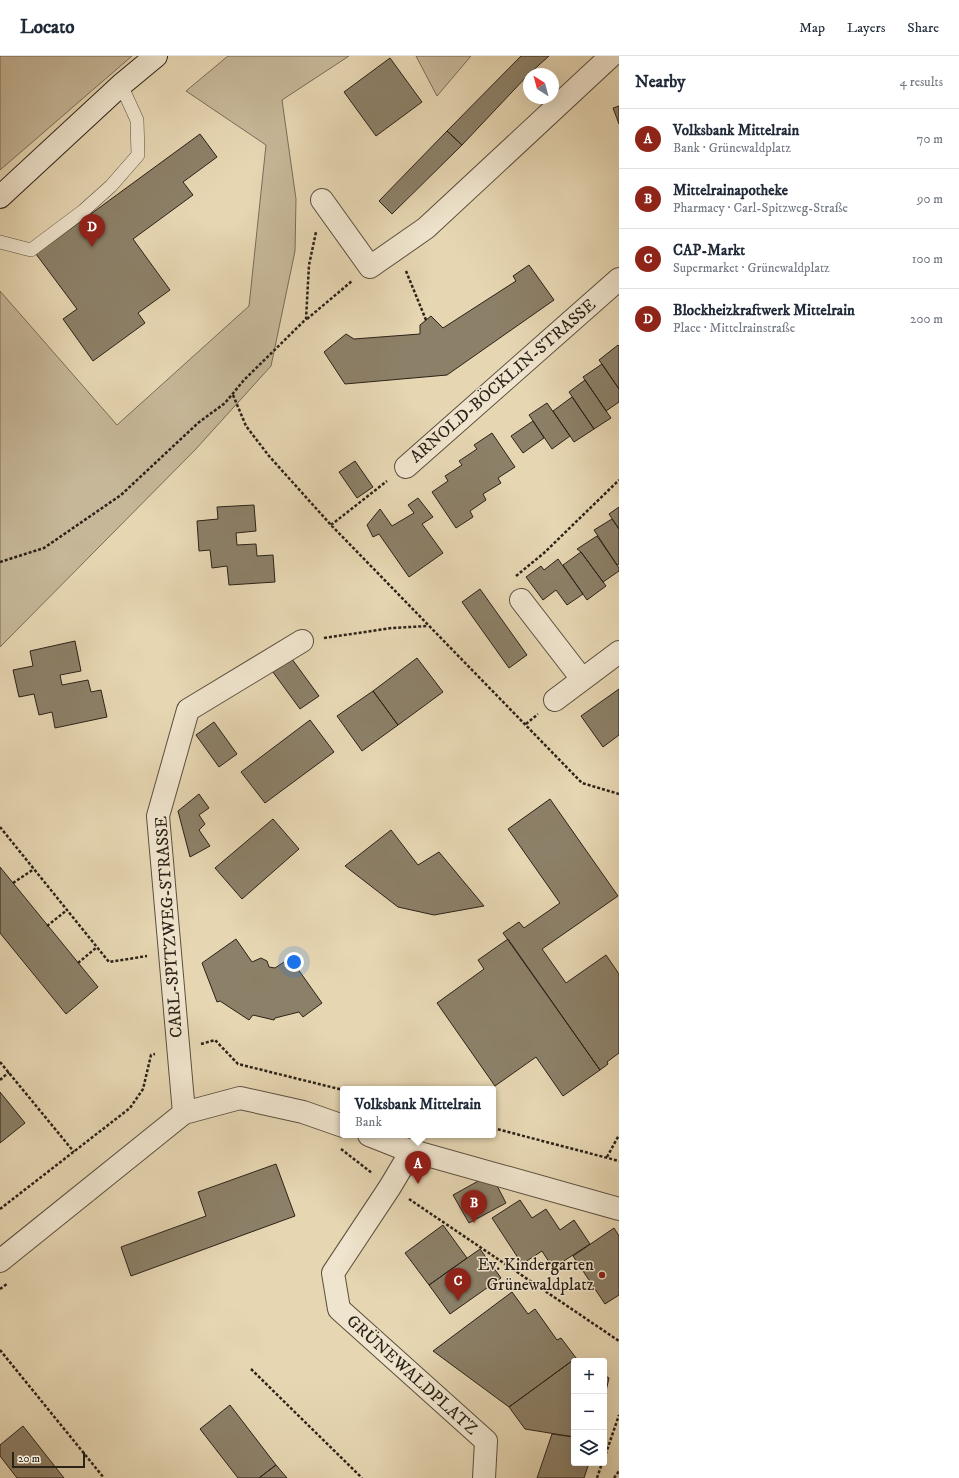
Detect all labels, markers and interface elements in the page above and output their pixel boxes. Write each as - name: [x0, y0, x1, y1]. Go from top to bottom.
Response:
- text: Locato: [20, 16, 75, 39]
- text: Map: [799, 19, 825, 37]
- text: Layers: [847, 19, 885, 37]
- text: Share: [907, 19, 939, 37]
- north arrow: [523, 68, 559, 104]
- text: Nearby: [635, 71, 685, 93]
- text: 4 results: [900, 74, 943, 90]
- text: Volksbank Mittelrain: [673, 121, 799, 140]
- text: A: [644, 131, 652, 147]
- text: 70 m: [917, 131, 943, 147]
- text: Bank · Grünewaldplatz: [673, 140, 791, 156]
- text: Mittelrainapotheke: [673, 181, 788, 200]
- text: B: [644, 191, 652, 207]
- text: 90 m: [917, 191, 943, 207]
- text: Pharmacy · Carl-Spitzweg-Straße: [673, 200, 848, 216]
- pin: D: [79, 214, 105, 247]
- text: CAP-Markt: [673, 241, 745, 260]
- text: C: [644, 251, 652, 267]
- text: 100 m: [912, 251, 943, 267]
- text: Supermarket · Grünewaldplatz: [673, 260, 830, 276]
- street label: ARNOLD-BÖCKLIN-STRASSE: [405, 294, 601, 468]
- text: Blockheizkraftwerk Mittelrain: [673, 301, 855, 320]
- text: D: [643, 311, 653, 327]
- text: 200 m: [910, 311, 943, 327]
- text: Place · Mittelrainstraße: [673, 320, 795, 336]
- street label: CARL-SPITZWEG-STRASSE: [150, 815, 188, 1039]
- your location: [284, 952, 304, 972]
- popup: [340, 1086, 496, 1138]
- text: Volksbank Mittelrain: [355, 1095, 481, 1114]
- text: Bank: [355, 1114, 382, 1130]
- pin: A: [405, 1151, 431, 1184]
- pin: B: [461, 1190, 487, 1223]
- place label: Ev. Kindergarten Grünewaldplatz: [477, 1254, 595, 1296]
- pin: C: [445, 1268, 471, 1301]
- marker: Ev. Kindergarten Grünewaldplatz: [597, 1270, 607, 1280]
- street label: GRÜNEWALDPLATZ: [342, 1310, 482, 1440]
- map controls: [571, 1358, 607, 1466]
- button: +: [571, 1358, 607, 1394]
- button: −: [571, 1394, 607, 1430]
- button: layers: [571, 1430, 607, 1466]
- scale bar: [12, 1450, 85, 1469]
- text: 20 m: [18, 1452, 40, 1466]

